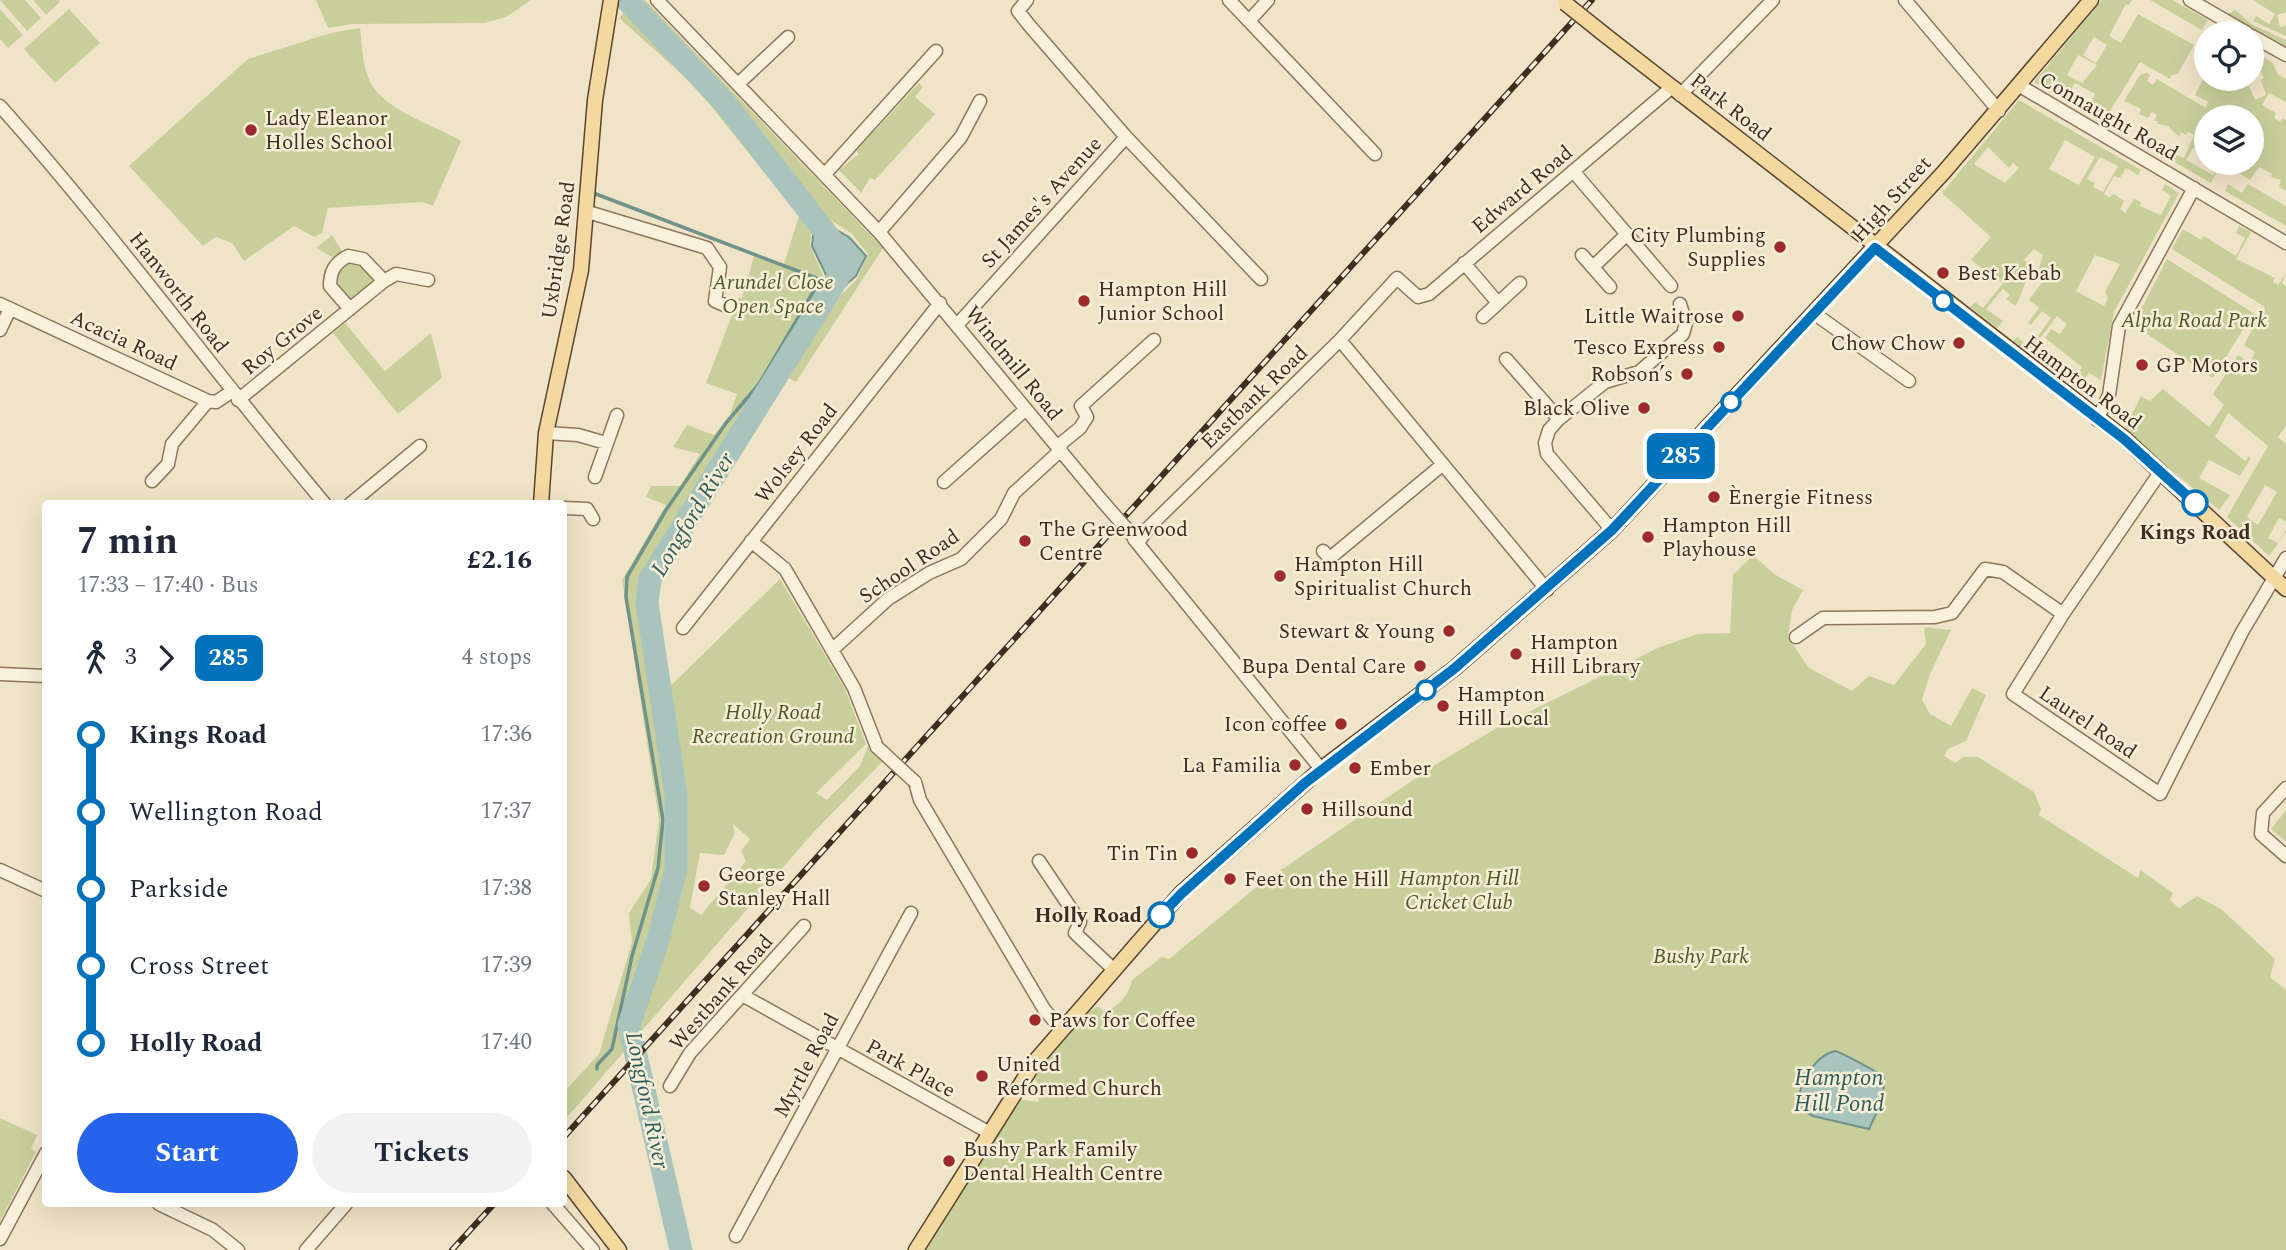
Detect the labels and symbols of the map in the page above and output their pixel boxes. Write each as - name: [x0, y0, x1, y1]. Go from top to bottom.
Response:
- street label: Connaught Road: [2033, 64, 2184, 170]
- street label: Park Road: [1683, 66, 1778, 150]
- place label: Lady Eleanor Holles School: [265, 103, 393, 159]
- marker: Lady Eleanor Holles School: [243, 122, 259, 138]
- street label: St James's Avenue: [974, 130, 1110, 276]
- street label: Edward Road: [1465, 138, 1580, 242]
- street label: High Street: [1844, 149, 1940, 250]
- street label: Uxbridge Road: [533, 179, 585, 321]
- place label: City Plumbing Supplies: [1630, 220, 1766, 276]
- street label: Hanworth Road: [120, 225, 236, 360]
- marker: City Plumbing Supplies: [1772, 239, 1788, 255]
- place label: Best Kebab: [1957, 258, 2061, 290]
- marker: Best Kebab: [1935, 265, 1951, 281]
- park label: Arundel Close Open Space: [711, 267, 834, 323]
- place label: Hampton Hill Junior School: [1098, 274, 1227, 330]
- unlabelled marker: [1933, 291, 1953, 311]
- marker: Hampton Hill Junior School: [1076, 293, 1092, 309]
- street label: Roy Grove: [235, 298, 330, 384]
- street label: Windmill Road: [957, 299, 1070, 428]
- place label: Little Waitrose: [1584, 301, 1724, 333]
- street label: Acacia Road: [65, 302, 183, 380]
- park label: Alpha Road Park: [2120, 305, 2267, 337]
- marker: Little Waitrose: [1730, 308, 1746, 324]
- place label: Chow Chow: [1831, 328, 1946, 360]
- street label: Hampton Road: [2017, 328, 2148, 438]
- place label: Tesco Express: [1574, 332, 1705, 364]
- marker: Chow Chow: [1951, 335, 1967, 351]
- street label: Eastbank Road: [1194, 338, 1316, 457]
- marker: Tesco Express: [1711, 339, 1727, 355]
- place label: GP Motors: [2156, 350, 2258, 382]
- marker: GP Motors: [2134, 357, 2150, 373]
- place label: Robson’s: [1590, 359, 1673, 391]
- marker: Robson’s: [1679, 366, 1695, 382]
- unlabelled marker: [1721, 392, 1741, 412]
- place label: Black Olive: [1523, 393, 1630, 425]
- street label: Wolsey Road: [747, 397, 846, 511]
- marker: Black Olive: [1636, 400, 1652, 416]
- line badge: 285: [1641, 433, 1721, 479]
- water label: Longford River: [642, 445, 745, 584]
- place label: Ènergie Fitness: [1728, 482, 1873, 514]
- marker: Ènergie Fitness: [1706, 489, 1722, 505]
- marker: Kings Road: [2182, 490, 2208, 516]
- place label: Hampton Hill Playhouse: [1662, 510, 1791, 566]
- place label: The Greenwood Centre: [1039, 514, 1188, 570]
- place label: Kings Road: [2139, 517, 2251, 549]
- street label: School Road: [853, 521, 966, 612]
- marker: Hampton Hill Playhouse: [1640, 529, 1656, 545]
- marker: The Greenwood Centre: [1017, 533, 1033, 549]
- place label: Hampton Hill Spiritualist Church: [1294, 549, 1472, 605]
- marker: Hampton Hill Spiritualist Church: [1272, 568, 1288, 584]
- place label: Stewart & Young: [1279, 616, 1435, 648]
- marker: Stewart & Young: [1441, 623, 1457, 639]
- place label: Hampton Hill Library: [1530, 627, 1641, 683]
- marker: Hampton Hill Library: [1508, 646, 1524, 662]
- place label: Bupa Dental Care: [1241, 651, 1406, 683]
- marker: Bupa Dental Care: [1412, 658, 1428, 674]
- street label: Laurel Road: [2032, 678, 2143, 768]
- place label: Hampton Hill Local: [1457, 679, 1549, 735]
- unlabelled marker: [1416, 680, 1436, 700]
- park label: Holly Road Recreation Ground: [692, 697, 855, 753]
- marker: Hampton Hill Local: [1435, 698, 1451, 714]
- place label: Icon coffee: [1224, 709, 1327, 741]
- marker: Icon coffee: [1333, 716, 1349, 732]
- place label: La Familia: [1182, 750, 1282, 782]
- place label: Ember: [1369, 753, 1431, 785]
- marker: La Familia: [1287, 757, 1303, 773]
- marker: Ember: [1347, 760, 1363, 776]
- place label: Hillsound: [1321, 794, 1413, 826]
- marker: Hillsound: [1299, 801, 1315, 817]
- place label: Tin Tin: [1107, 838, 1178, 870]
- marker: Tin Tin: [1184, 845, 1200, 861]
- place label: George Stanley Hall: [718, 859, 830, 915]
- park label: Hampton Hill Cricket Club: [1399, 863, 1519, 919]
- place label: Feet on the Hill: [1244, 864, 1389, 896]
- marker: Feet on the Hill: [1222, 871, 1238, 887]
- marker: George Stanley Hall: [696, 878, 712, 894]
- place label: Holly Road: [1034, 900, 1142, 932]
- marker: Holly Road: [1148, 902, 1174, 928]
- street label: Westbank Road: [662, 927, 781, 1058]
- park label: Bushy Park: [1653, 941, 1749, 973]
- place label: Paws for Coffee: [1049, 1005, 1196, 1037]
- street label: Myrtle Road: [766, 1007, 848, 1124]
- marker: Paws for Coffee: [1027, 1012, 1043, 1028]
- water label: Longford River: [615, 1028, 678, 1173]
- street label: Park Place: [860, 1031, 961, 1107]
- place label: United Reformed Church: [996, 1049, 1162, 1105]
- water label: Hampton Hill Pond: [1794, 1061, 1884, 1122]
- marker: United Reformed Church: [974, 1068, 990, 1084]
- place label: Bushy Park Family Dental Health Centre: [963, 1134, 1163, 1190]
- marker: Bushy Park Family Dental Health Centre: [941, 1153, 957, 1169]

